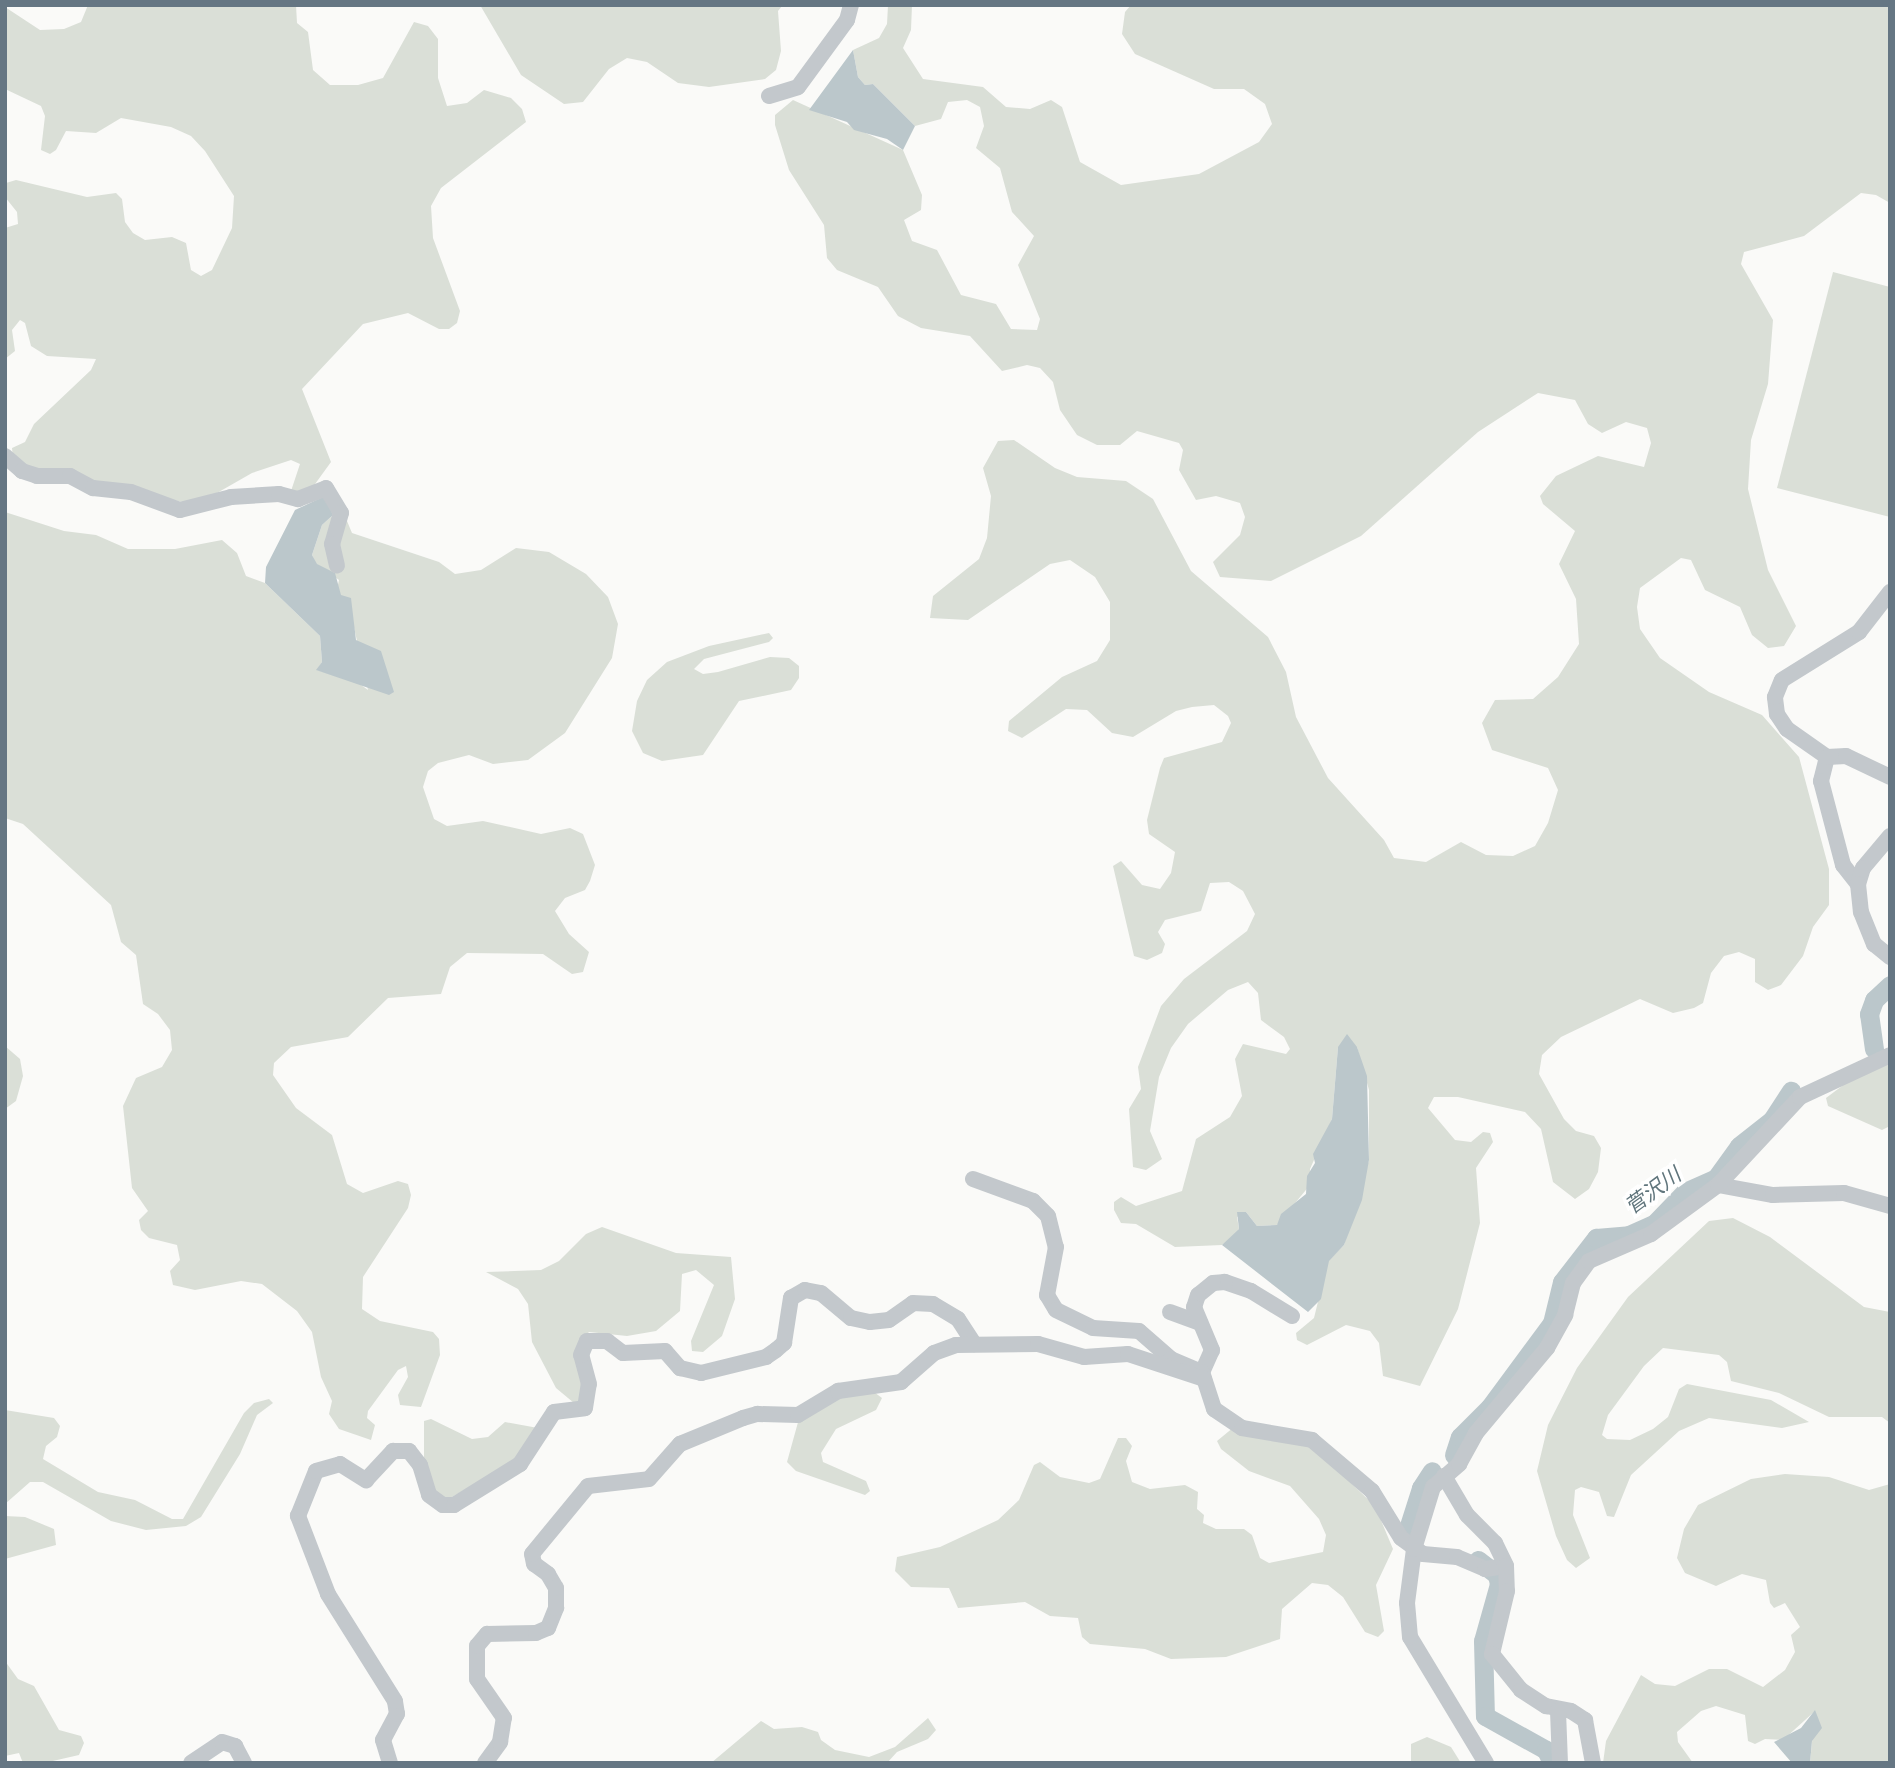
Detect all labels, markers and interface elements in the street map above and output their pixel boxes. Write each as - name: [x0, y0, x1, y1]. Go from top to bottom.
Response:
- water label: 菅沢川: [1620, 1162, 1686, 1220]

